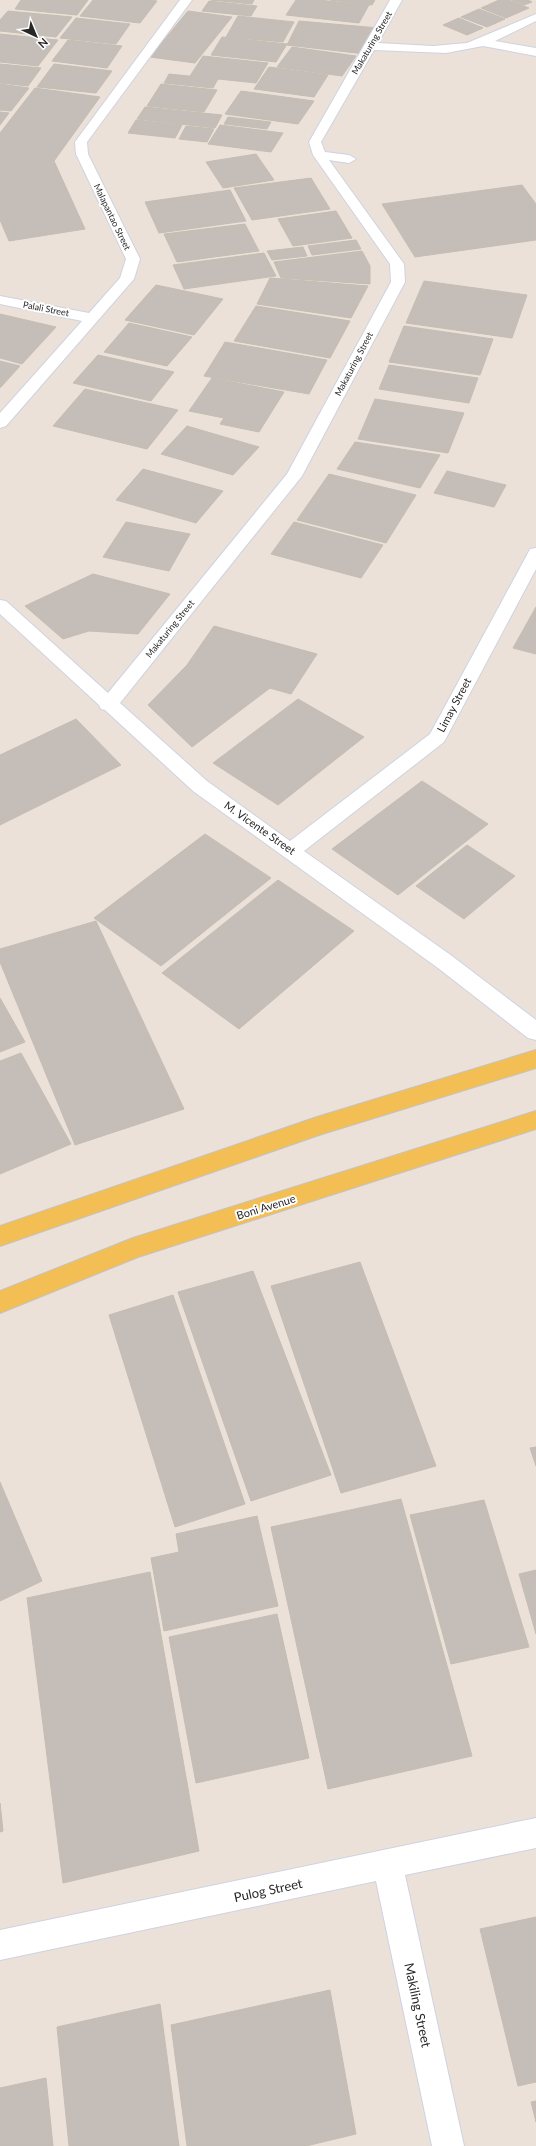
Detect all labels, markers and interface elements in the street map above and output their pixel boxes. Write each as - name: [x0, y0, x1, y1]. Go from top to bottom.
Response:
- street label: Makaturing Street: [349, 9, 394, 76]
- north arrow: [16, 16, 56, 56]
- text: N: [36, 36, 51, 51]
- street label: Malapantao Street: [92, 182, 134, 252]
- street label: Palali Street: [22, 299, 71, 319]
- street label: Makaturing Street: [332, 329, 375, 398]
- street label: Makaturing Street: [143, 597, 197, 660]
- street label: Limay Street: [434, 675, 473, 734]
- street label: M. Vicente Street: [222, 798, 298, 857]
- street label: Boni Avenue: [235, 1191, 297, 1222]
- street label: Pulog Street: [232, 1875, 304, 1905]
- street label: Makiling Street: [401, 1961, 435, 2049]

